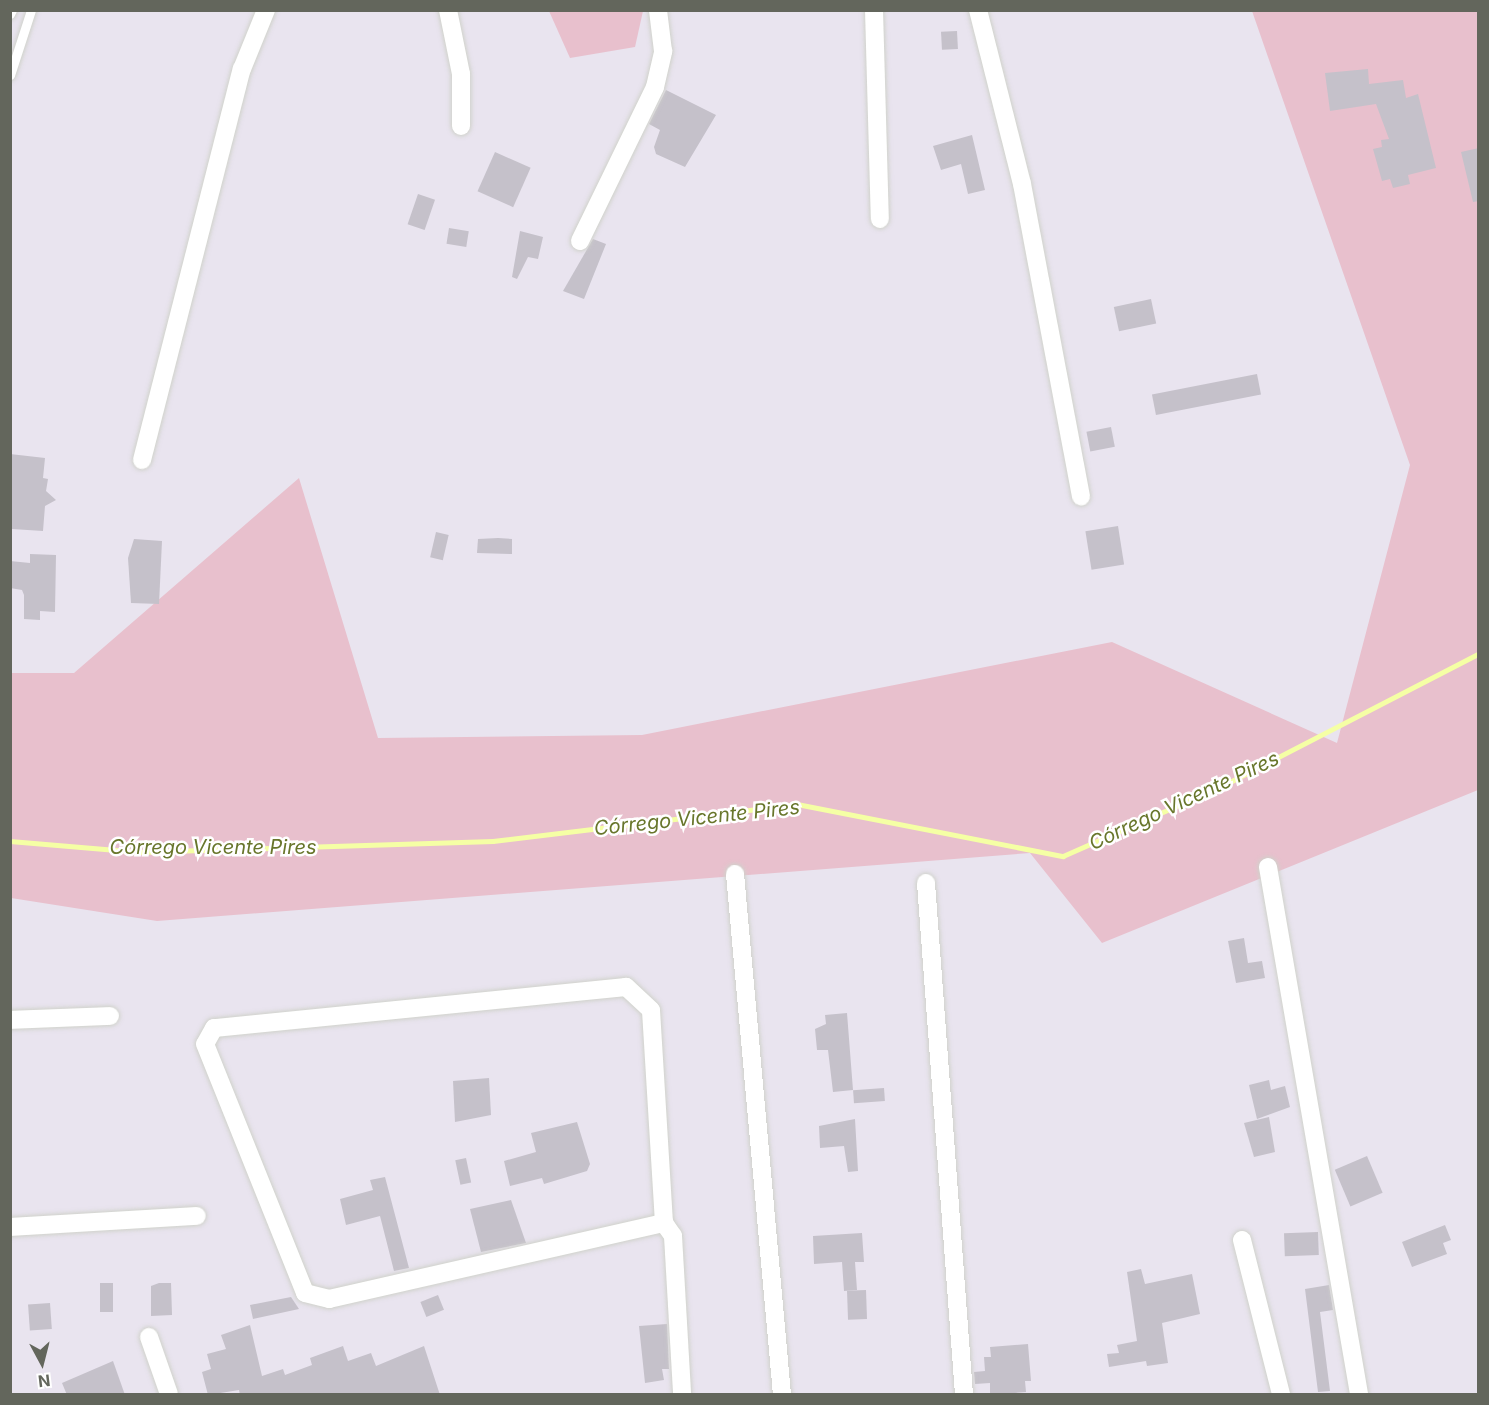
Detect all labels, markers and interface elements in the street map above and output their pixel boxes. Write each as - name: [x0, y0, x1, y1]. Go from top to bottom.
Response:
- water label: Córrego Vicente Pires: [1085, 746, 1283, 856]
- water label: Córrego Vicente Pires: [593, 795, 801, 841]
- water label: Córrego Vicente Pires: [110, 835, 316, 859]
- north arrow: [12, 1333, 72, 1393]
- text: N: [37, 1370, 51, 1392]

